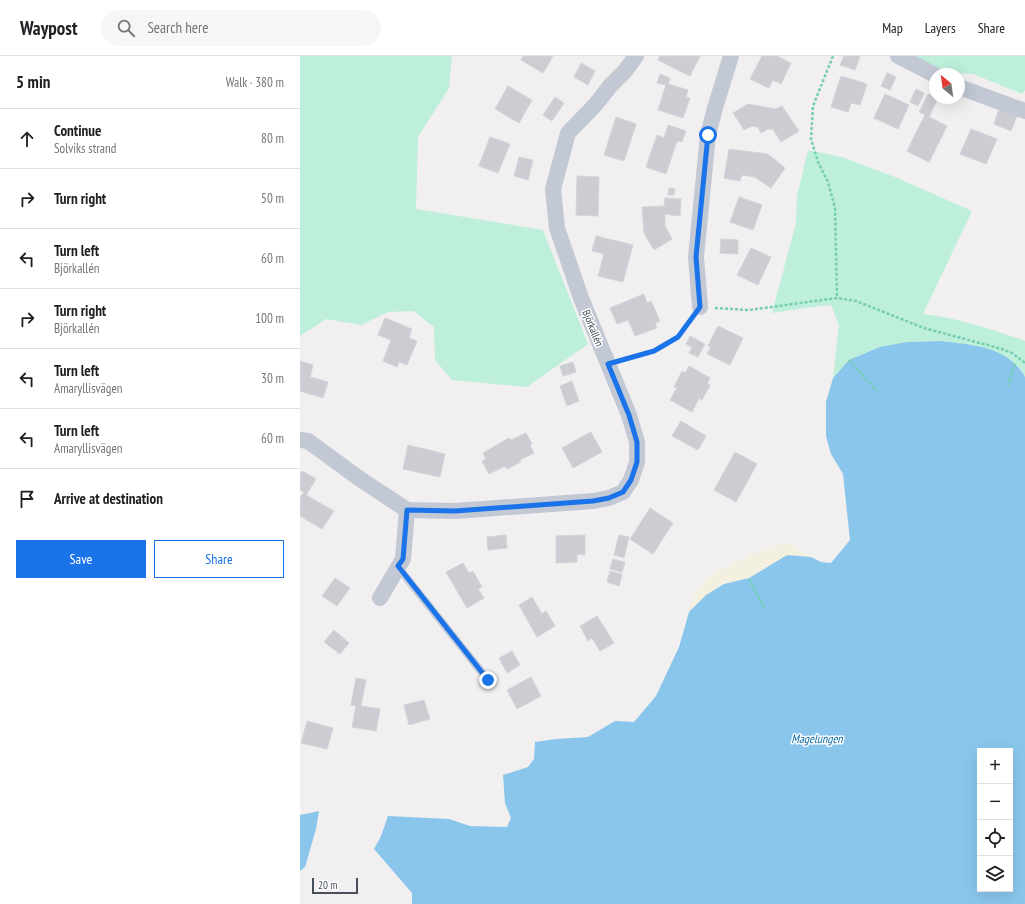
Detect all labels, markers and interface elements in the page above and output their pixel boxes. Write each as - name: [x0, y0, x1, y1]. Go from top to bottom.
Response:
- search box: [101, 10, 381, 46]
- text: Waypost: [20, 16, 77, 40]
- icon: search: [115, 17, 137, 39]
- text: Search here: [147, 18, 208, 37]
- text: Map: [882, 19, 903, 37]
- text: Layers: [925, 19, 956, 37]
- text: Share: [978, 19, 1005, 37]
- north arrow: [929, 68, 965, 104]
- text: 5 min: [16, 71, 50, 93]
- text: Walk · 380 m: [226, 74, 284, 91]
- text: Continue: [54, 121, 101, 140]
- route start: [699, 126, 717, 144]
- icon: ahead: [16, 128, 38, 150]
- text: 80 m: [261, 130, 284, 147]
- text: Solviks strand: [54, 140, 116, 157]
- icon: right: [16, 188, 38, 210]
- text: Turn right: [54, 189, 106, 208]
- text: 50 m: [261, 190, 284, 207]
- text: Turn left: [54, 241, 99, 260]
- icon: left: [16, 248, 38, 270]
- text: 60 m: [261, 250, 284, 267]
- text: Björkallén: [54, 260, 99, 277]
- text: Turn right: [54, 301, 106, 320]
- icon: right: [16, 308, 38, 330]
- street label: Björkallén: [579, 308, 607, 349]
- text: 100 m: [255, 310, 284, 327]
- text: Björkallén: [54, 320, 99, 337]
- text: Turn left: [54, 361, 99, 380]
- icon: left: [16, 368, 38, 390]
- text: 30 m: [261, 370, 284, 387]
- text: Amaryllisvägen: [54, 380, 122, 397]
- text: Turn left: [54, 421, 99, 440]
- icon: left: [16, 428, 38, 450]
- text: 60 m: [261, 430, 284, 447]
- text: Amaryllisvägen: [54, 440, 122, 457]
- icon: arrive: [16, 488, 38, 510]
- text: Arrive at destination: [54, 489, 163, 508]
- button: Save: [16, 540, 146, 578]
- button: Share: [154, 540, 284, 578]
- route end: [479, 671, 497, 689]
- water label: Magelungen: [791, 731, 843, 746]
- map controls: [977, 748, 1013, 892]
- button: +: [977, 748, 1013, 784]
- button: −: [977, 784, 1013, 820]
- button: locate: [977, 820, 1013, 856]
- button: layers: [977, 856, 1013, 892]
- scale bar: [312, 876, 358, 895]
- text: 20 m: [318, 878, 337, 892]

